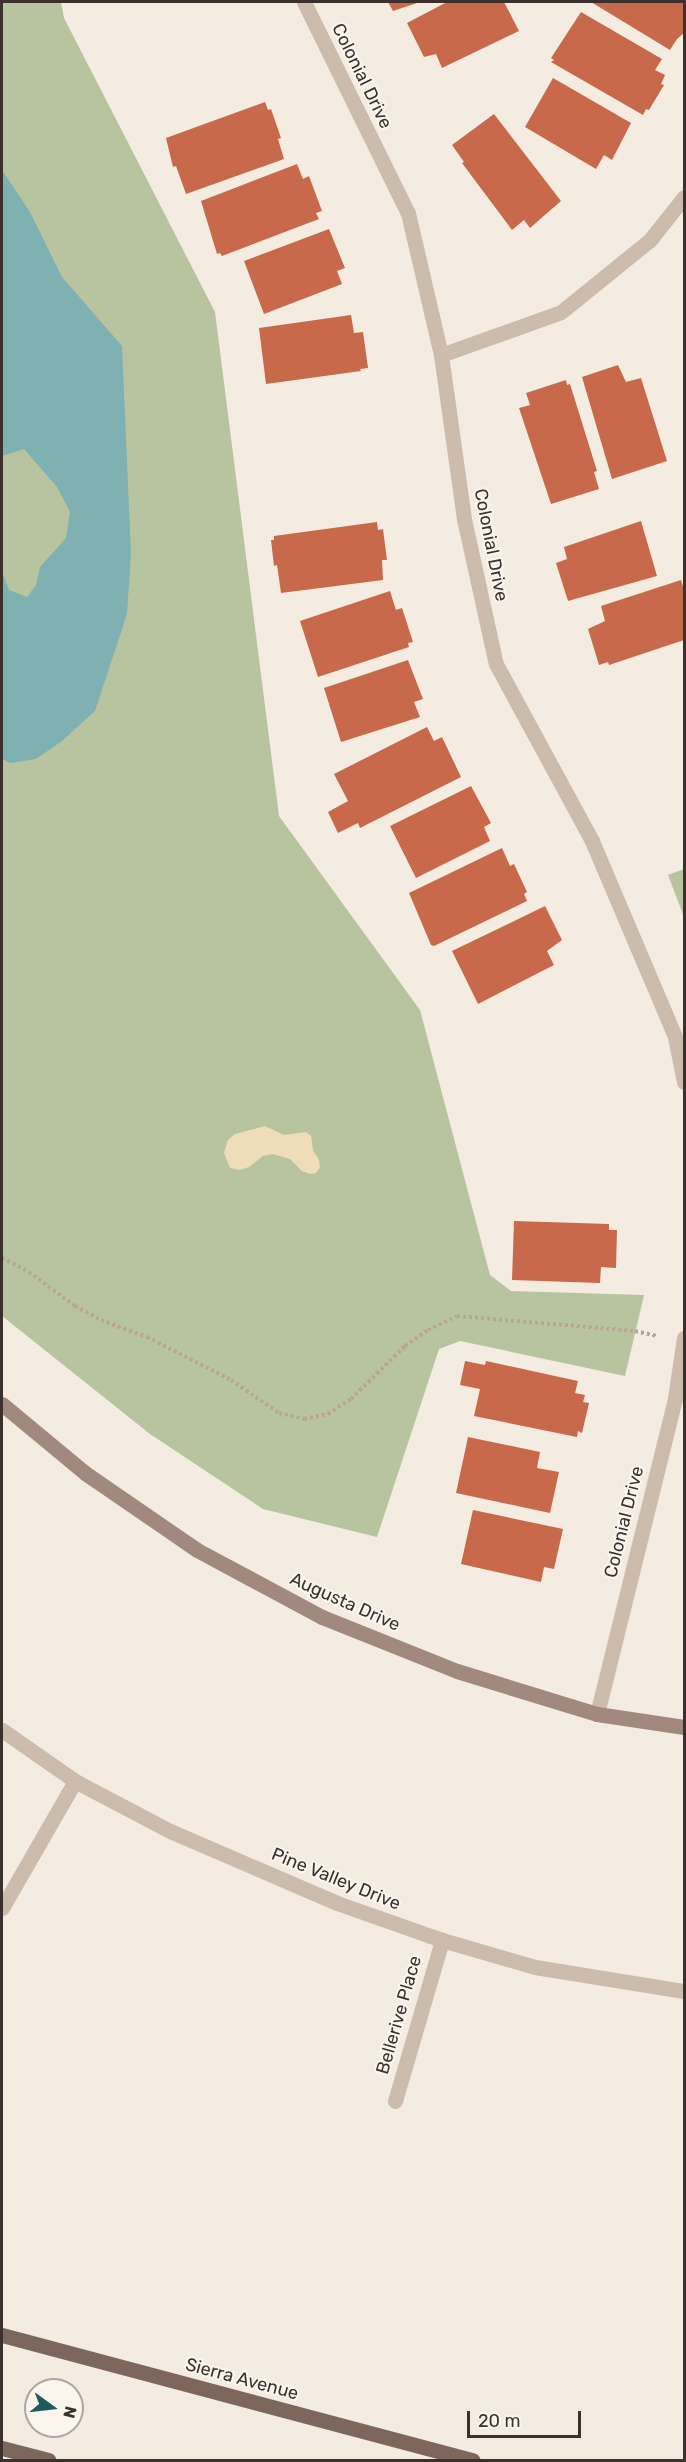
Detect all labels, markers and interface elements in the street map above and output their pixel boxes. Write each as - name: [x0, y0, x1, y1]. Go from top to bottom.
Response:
- street label: Colonial Drive: [327, 20, 397, 132]
- street label: Colonial Drive: [469, 487, 513, 603]
- street label: Colonial Drive: [600, 1464, 648, 1580]
- street label: Augusta Drive: [287, 1568, 403, 1636]
- street label: Pine Valley Drive: [268, 1843, 404, 1915]
- street label: Bellerive Place: [372, 1953, 426, 2077]
- street label: Sierra Avenue: [183, 2353, 301, 2405]
- north arrow: [24, 2378, 84, 2438]
- scale bar: [470, 2399, 584, 2437]
- text: N: [59, 2404, 81, 2420]
- text: 20 m: [478, 2410, 520, 2432]

